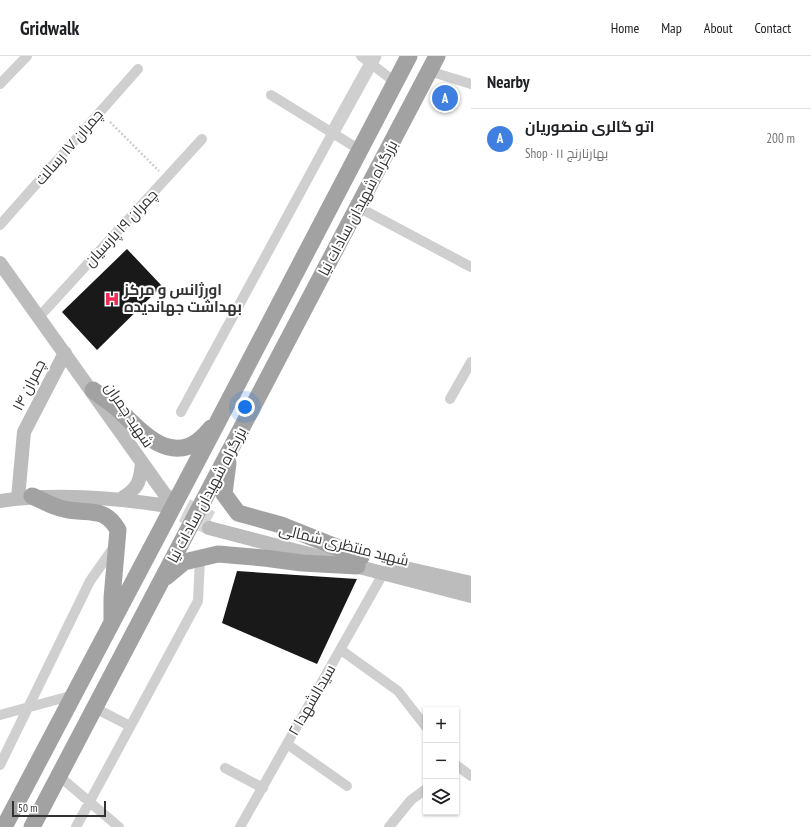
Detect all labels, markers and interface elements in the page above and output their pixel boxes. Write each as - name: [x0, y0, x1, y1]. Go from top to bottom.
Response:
- text: Gridwalk: [20, 16, 79, 40]
- text: Home: [611, 19, 639, 37]
- text: Map: [661, 19, 682, 37]
- text: About: [704, 19, 733, 37]
- text: Contact: [755, 19, 791, 37]
- text: Nearby: [487, 71, 530, 93]
- pin: A: [432, 83, 458, 113]
- street label: چمران ۱۷ رسالت: [30, 105, 108, 189]
- text: اتو گالری منصوریان: [525, 117, 654, 136]
- text: A: [497, 130, 503, 147]
- text: 200 m: [766, 130, 795, 147]
- street label: بزرگراه شهیدان سادات نیا: [314, 137, 402, 279]
- text: Shop · بهارنارنج ۱۱: [525, 145, 608, 162]
- street label: چمران ۱۹ پارسیان: [80, 185, 162, 271]
- place label: اورژانس و مرکز بهداشت جهاندیده: [123, 280, 242, 316]
- hospital icon: اورژانس و مرکز بهداشت جهاندیده: [103, 290, 121, 308]
- street label: چمران ۱۴: [8, 356, 50, 414]
- street label: شهید چمران: [100, 378, 158, 452]
- your location: [235, 397, 255, 417]
- street label: بزرگراه شهیدان سادات نیا: [163, 424, 251, 566]
- street label: شهید منتظری شمالی: [277, 519, 411, 571]
- street label: سیدالشهدا ۲: [284, 661, 340, 739]
- map controls: [423, 707, 459, 815]
- button: +: [423, 707, 459, 743]
- button: −: [423, 743, 459, 779]
- button: layers: [423, 779, 459, 815]
- scale bar: [12, 799, 106, 818]
- text: 50 m: [18, 801, 37, 815]

